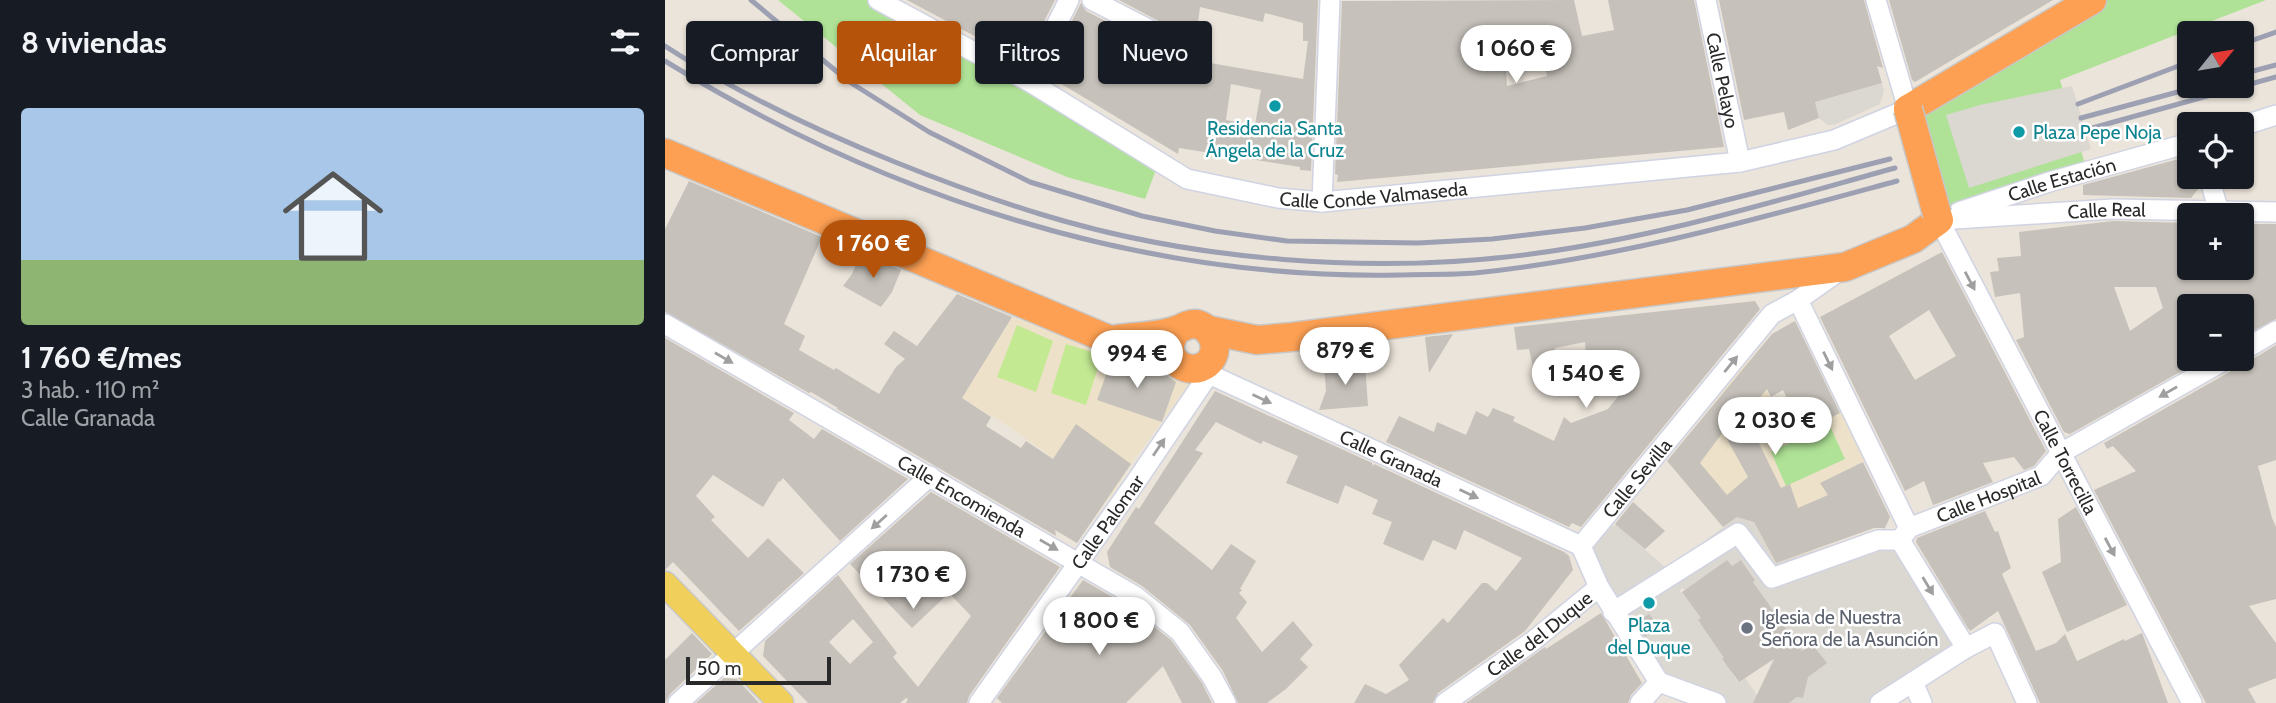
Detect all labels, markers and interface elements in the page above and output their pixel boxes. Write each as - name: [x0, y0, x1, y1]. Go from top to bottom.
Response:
- chip: Comprar: [686, 21, 823, 84]
- chip: Alquilar: [837, 21, 961, 84]
- chip: Filtros: [975, 21, 1084, 84]
- chip: Nuevo: [1098, 21, 1212, 84]
- north arrow: [2177, 21, 2254, 98]
- map controls: [2177, 21, 2254, 371]
- icon: filters: [606, 23, 644, 61]
- text: 8 viviendas: [21, 24, 167, 61]
- pin: 1 060 €: [1451, 25, 1581, 85]
- street label: Calle Pelayo: [1701, 30, 1744, 130]
- text: 1 060 €: [1477, 34, 1555, 62]
- marker: Residencia Santa Ángela de la Cruz: [1267, 98, 1283, 114]
- button: locate: [2177, 112, 2254, 189]
- place label: Residencia Santa Ángela de la Cruz: [1206, 117, 1344, 162]
- place label: Plaza Pepe Noja: [2033, 121, 2161, 144]
- marker: Plaza Pepe Noja: [2011, 124, 2027, 140]
- icon: home: [270, 153, 396, 279]
- street label: Calle Estación: [2005, 153, 2118, 207]
- street label: Calle Conde Valmaseda: [1279, 177, 1468, 214]
- street label: Calle Real: [2067, 198, 2146, 224]
- button: +: [2177, 203, 2254, 280]
- pin: 1 760 €: [808, 220, 938, 280]
- text: 1 760 €: [836, 229, 910, 257]
- one-way arrow: [1964, 271, 1976, 291]
- button: −: [2177, 294, 2254, 371]
- pin: 879 €: [1296, 328, 1394, 387]
- pin: 994 €: [1088, 330, 1186, 390]
- text: 879 €: [1316, 336, 1374, 364]
- text: 1 760 €/mes: [21, 339, 182, 376]
- text: 994 €: [1107, 339, 1167, 367]
- pin: 1 540 €: [1521, 350, 1651, 410]
- one-way arrow: [1822, 351, 1833, 371]
- one-way arrow: [715, 352, 734, 364]
- one-way arrow: [1723, 356, 1738, 374]
- text: 1 540 €: [1548, 359, 1624, 387]
- text: 3 hab. · 110 m²: [21, 376, 159, 404]
- one-way arrow: [2158, 386, 2178, 398]
- one-way arrow: [1252, 394, 1273, 405]
- pin: 2 030 €: [1710, 398, 1840, 457]
- text: Calle Granada: [21, 404, 155, 432]
- text: 2 030 €: [1734, 406, 1816, 434]
- street label: Calle Torrecilla: [2028, 406, 2102, 518]
- street label: Calle Granada: [1336, 425, 1446, 492]
- street label: Calle Sevilla: [1598, 434, 1677, 523]
- one-way arrow: [1152, 438, 1166, 456]
- street label: Calle Encomienda: [893, 450, 1030, 542]
- street label: Calle Hospital: [1933, 466, 2044, 528]
- street label: Calle Palomar: [1067, 471, 1149, 574]
- one-way arrow: [1459, 488, 1479, 500]
- one-way arrow: [870, 514, 888, 530]
- one-way arrow: [2103, 538, 2115, 558]
- one-way arrow: [1039, 539, 1058, 551]
- pin: 1 730 €: [848, 552, 978, 611]
- text: 1 730 €: [876, 560, 950, 588]
- one-way arrow: [1922, 576, 1935, 595]
- street label: Calle del Duque: [1483, 586, 1597, 682]
- marker: Plaza del Duque: [1641, 595, 1657, 611]
- pin: 1 800 €: [1034, 598, 1164, 657]
- text: 1 800 €: [1059, 606, 1139, 634]
- place label: Iglesia de Nuestra Señora de la Asunción: [1761, 606, 1938, 651]
- place label: Plaza del Duque: [1608, 614, 1691, 659]
- marker: Iglesia de Nuestra Señora de la Asunción: [1739, 620, 1755, 636]
- scale bar: [686, 654, 831, 686]
- text: 50 m: [697, 657, 741, 680]

